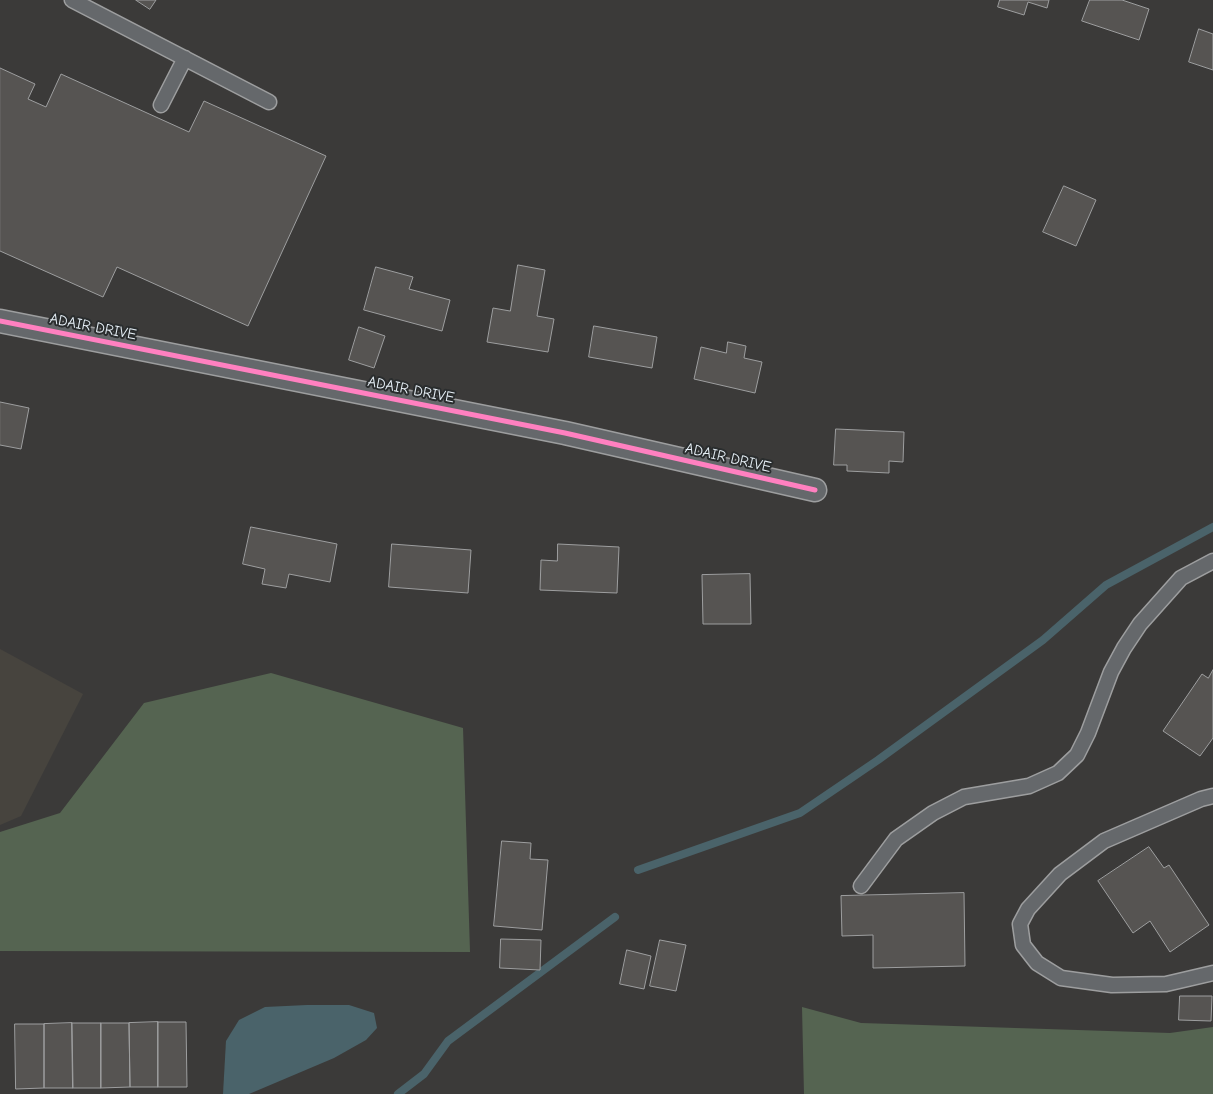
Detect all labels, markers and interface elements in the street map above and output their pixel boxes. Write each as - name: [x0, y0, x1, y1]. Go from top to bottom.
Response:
- street label: ADAIR DRIVE: [48, 310, 138, 344]
- street label: ADAIR DRIVE: [366, 373, 456, 407]
- street label: ADAIR DRIVE: [683, 439, 773, 477]

